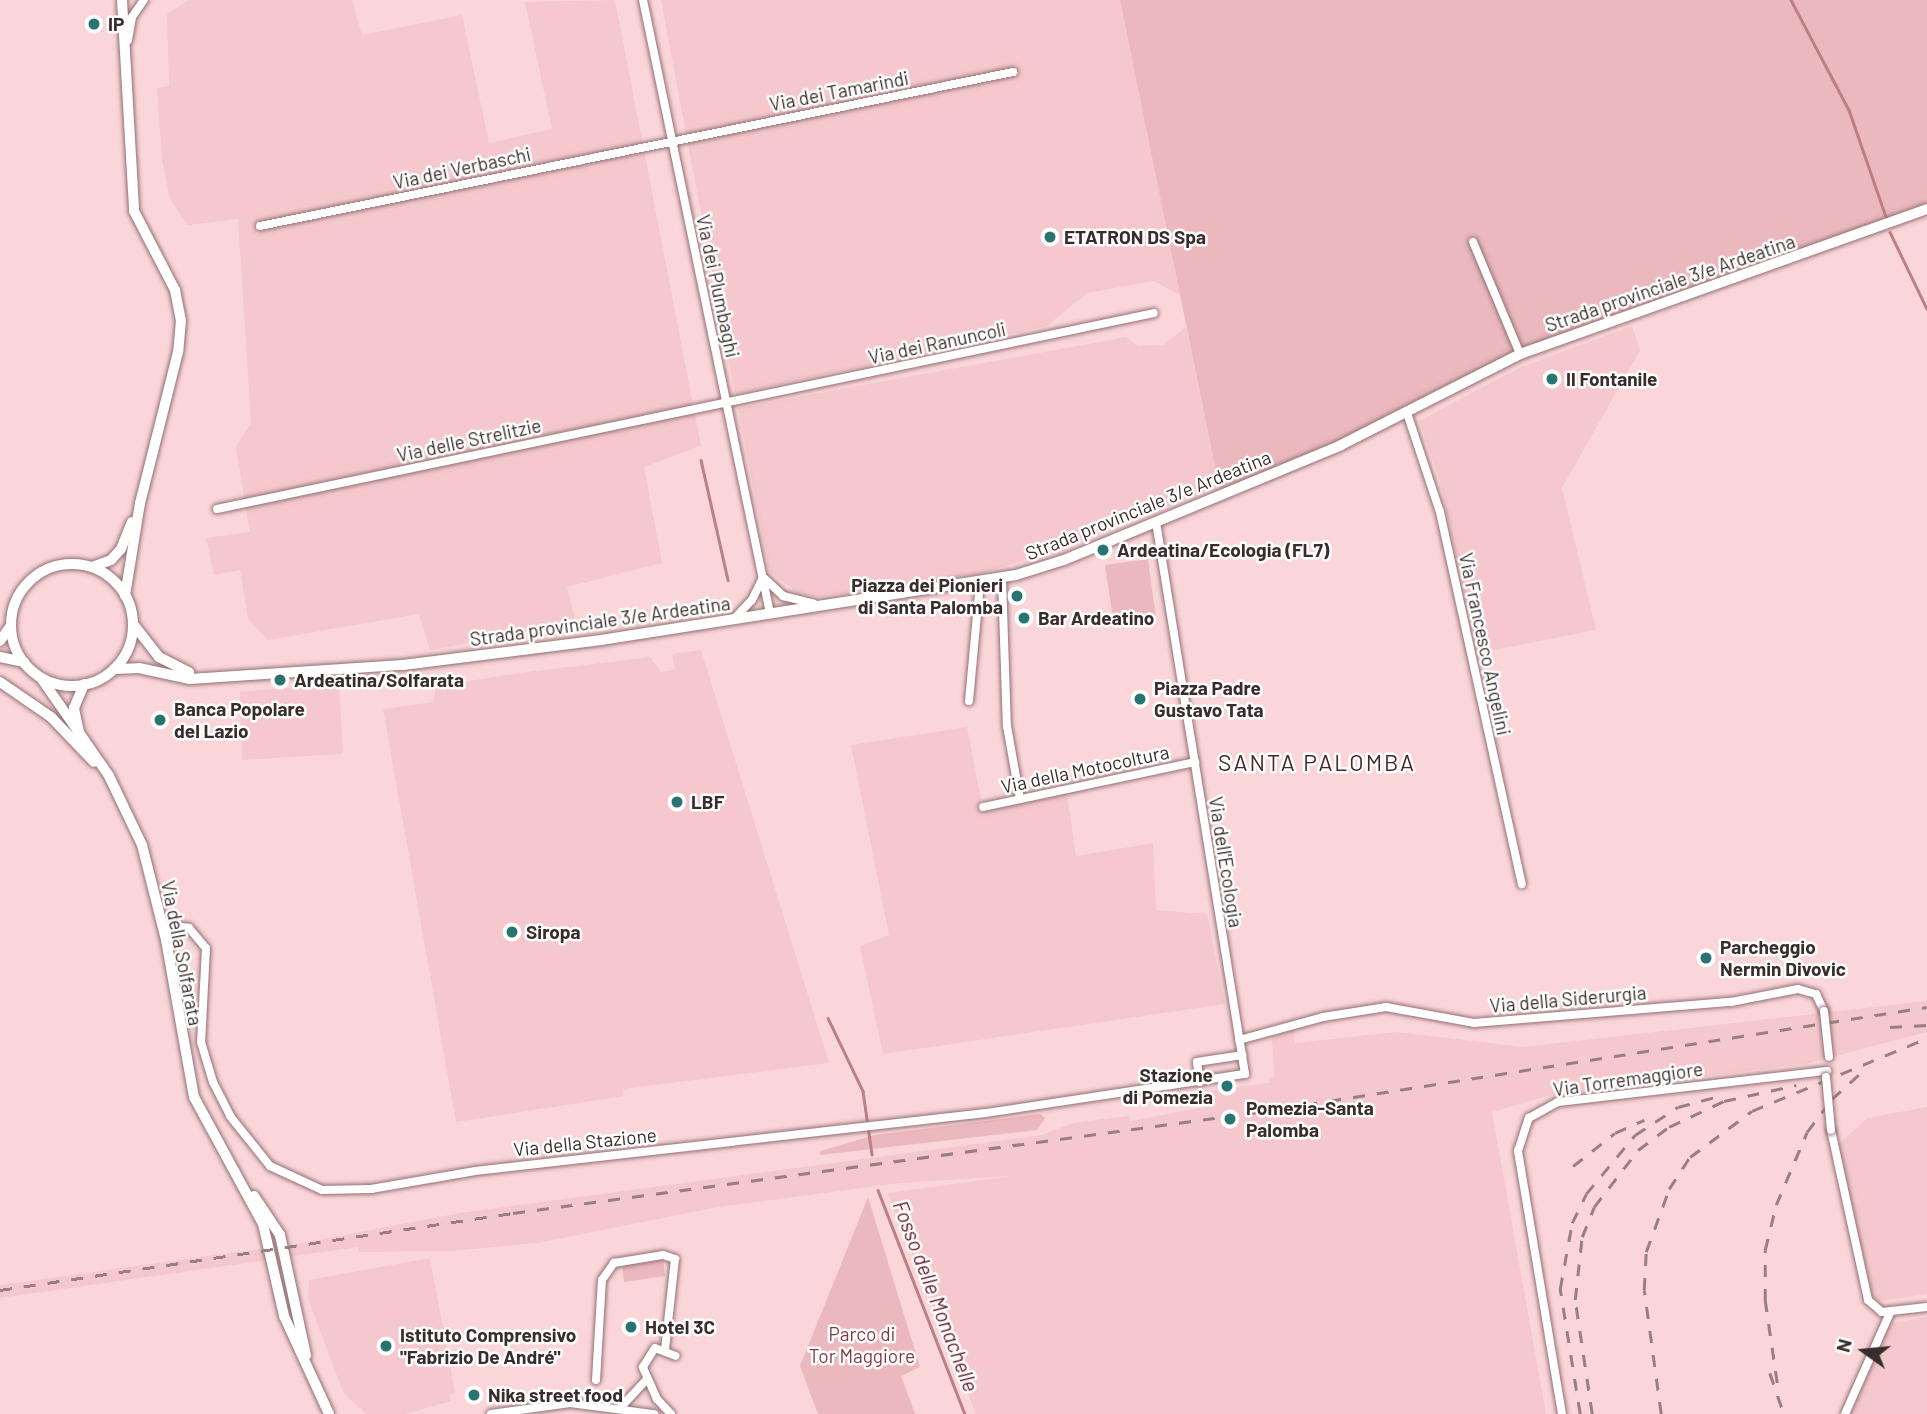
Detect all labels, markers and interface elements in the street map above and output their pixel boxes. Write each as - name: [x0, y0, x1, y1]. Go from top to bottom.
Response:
- place label: IP: [108, 13, 124, 35]
- marker: IP: [86, 16, 102, 32]
- street label: Via dei Tamarindi: [767, 66, 911, 116]
- street label: Via dei Verbaschi: [391, 142, 533, 194]
- street label: Via dei Plumbaghi: [692, 212, 744, 360]
- place label: ETATRON DS Spa: [1064, 226, 1206, 248]
- marker: ETATRON DS Spa: [1042, 229, 1058, 245]
- street label: Strada provinciale 3/e Ardeatina: [1542, 229, 1798, 337]
- street label: Via dei Ranuncoli: [866, 317, 1008, 369]
- place label: Il Fontanile: [1566, 368, 1657, 390]
- marker: Il Fontanile: [1544, 371, 1560, 387]
- street label: Via delle Strelitzie: [395, 414, 543, 466]
- street label: Strada provinciale 3/e Ardeatina: [1022, 445, 1274, 565]
- place label: Ardeatina/Ecologia (FL7): [1117, 539, 1329, 561]
- marker: Ardeatina/Ecologia (FL7): [1095, 542, 1111, 558]
- street label: Via Francesco Angelini: [1455, 551, 1515, 737]
- place label: Piazza dei Pionieri di Santa Palomba: [851, 574, 1003, 618]
- marker: Piazza dei Pionieri di Santa Palomba: [1009, 588, 1025, 604]
- street label: Strada provinciale 3/e Ardeatina: [468, 591, 732, 651]
- place label: Bar Ardeatino: [1038, 607, 1154, 629]
- marker: Bar Ardeatino: [1016, 610, 1032, 626]
- place label: Ardeatina/Solfarata: [294, 669, 464, 691]
- marker: Ardeatina/Solfarata: [272, 672, 288, 688]
- place label: Piazza Padre Gustavo Tata: [1154, 677, 1264, 721]
- marker: Piazza Padre Gustavo Tata: [1132, 691, 1148, 707]
- place label: Banca Popolare del Lazio: [174, 698, 305, 742]
- marker: Banca Popolare del Lazio: [152, 712, 168, 728]
- street label: Via della Motocoltura: [999, 740, 1171, 798]
- district label: SANTA PALOMBA: [1220, 748, 1414, 776]
- place label: LBF: [691, 791, 724, 813]
- marker: LBF: [669, 794, 685, 810]
- street label: Via dell'Ecologia: [1204, 795, 1248, 929]
- street label: Via della Solfarata: [157, 878, 207, 1028]
- place label: Siropa: [526, 921, 581, 943]
- marker: Siropa: [504, 924, 520, 940]
- place label: Parcheggio Nermin Divovic: [1720, 936, 1846, 980]
- marker: Parcheggio Nermin Divovic: [1698, 950, 1714, 966]
- street label: Via della Siderurgia: [1489, 981, 1647, 1017]
- street label: Via Torremaggiore: [1552, 1057, 1704, 1101]
- place label: Stazione di Pomezia: [1122, 1064, 1213, 1108]
- marker: Stazione di Pomezia: [1219, 1078, 1235, 1094]
- place label: Pomezia-Santa Palomba: [1246, 1097, 1374, 1141]
- marker: Pomezia-Santa Palomba: [1220, 1109, 1240, 1129]
- street label: Via della Stazione: [512, 1123, 658, 1161]
- water label: Fosso delle Monachelle: [888, 1197, 984, 1395]
- place label: Hotel 3C: [645, 1316, 715, 1338]
- north arrow: [1829, 1316, 1899, 1386]
- marker: Hotel 3C: [623, 1319, 639, 1335]
- park label: Parco di Tor Maggiore: [809, 1323, 915, 1367]
- place label: Istituto Comprensivo "Fabrizio De André": [400, 1324, 576, 1368]
- text: N: [1830, 1336, 1856, 1355]
- marker: Istituto Comprensivo "Fabrizio De André": [378, 1338, 394, 1354]
- place label: Nika street food: [488, 1384, 623, 1406]
- marker: Nika street food: [466, 1387, 482, 1403]

